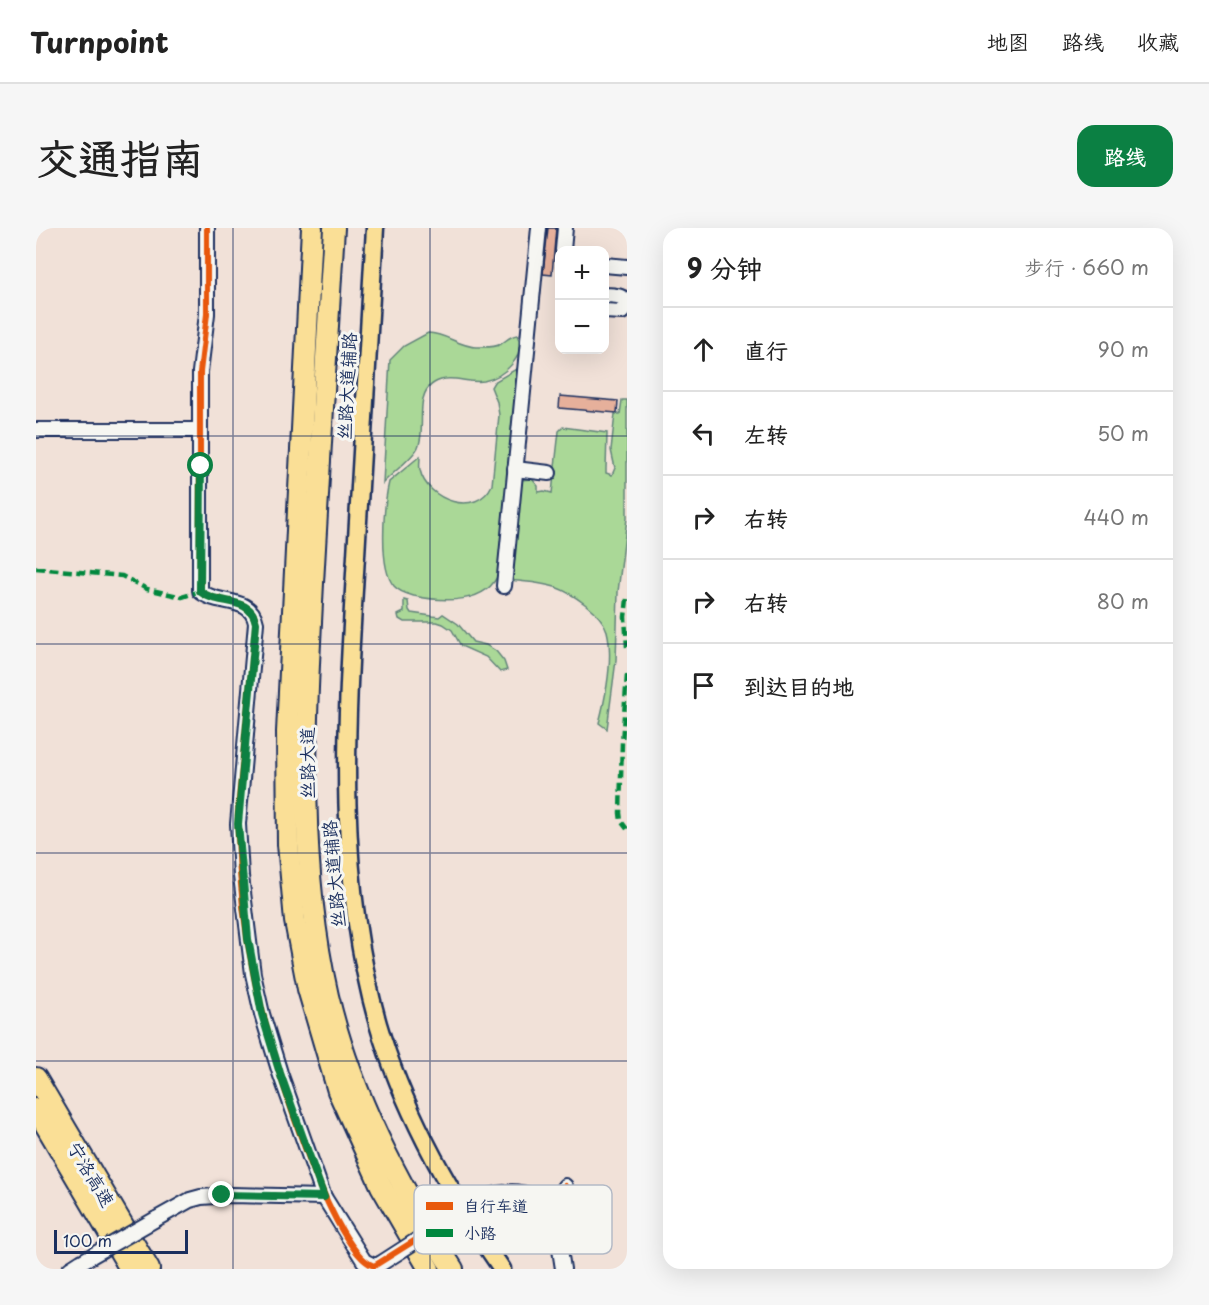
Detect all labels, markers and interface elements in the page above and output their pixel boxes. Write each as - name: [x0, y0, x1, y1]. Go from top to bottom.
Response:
- text: Turnpoint: [30, 20, 169, 63]
- text: 地图: [987, 25, 1029, 57]
- text: 路线: [1062, 25, 1104, 57]
- text: 收藏: [1137, 25, 1179, 57]
- text: 交通指南: [36, 125, 204, 188]
- button: 路线: [1077, 125, 1173, 187]
- map controls: [555, 246, 609, 354]
- button: +: [555, 246, 609, 300]
- text: 9 分钟: [687, 248, 762, 287]
- text: 步行 · 660 m: [1024, 252, 1149, 282]
- button: −: [555, 300, 609, 354]
- street label: 丝路大道辅路: [330, 331, 362, 441]
- icon: ahead: [687, 333, 720, 366]
- text: 直行: [744, 333, 788, 366]
- text: 90 m: [1098, 334, 1149, 364]
- icon: left: [687, 417, 720, 450]
- text: 左转: [744, 417, 788, 450]
- text: 50 m: [1097, 418, 1149, 448]
- route start: [187, 452, 213, 478]
- icon: right: [687, 501, 720, 534]
- text: 右转: [744, 501, 788, 534]
- text: 440 m: [1084, 502, 1149, 532]
- icon: right: [687, 585, 720, 618]
- text: 右转: [744, 585, 788, 618]
- text: 80 m: [1097, 586, 1149, 616]
- icon: arrive: [687, 669, 720, 702]
- text: 到达目的地: [744, 669, 854, 702]
- street label: 丝路大道: [293, 727, 320, 799]
- street label: 丝路大道辅路: [315, 819, 351, 929]
- street label: 宁洛高速: [62, 1136, 122, 1212]
- route end: [208, 1181, 234, 1207]
- legend: [414, 1185, 612, 1254]
- text: 自行车道: [464, 1193, 528, 1217]
- text: 小路: [464, 1220, 496, 1244]
- scale bar: [54, 1227, 188, 1254]
- text: 100 m: [63, 1228, 112, 1252]

